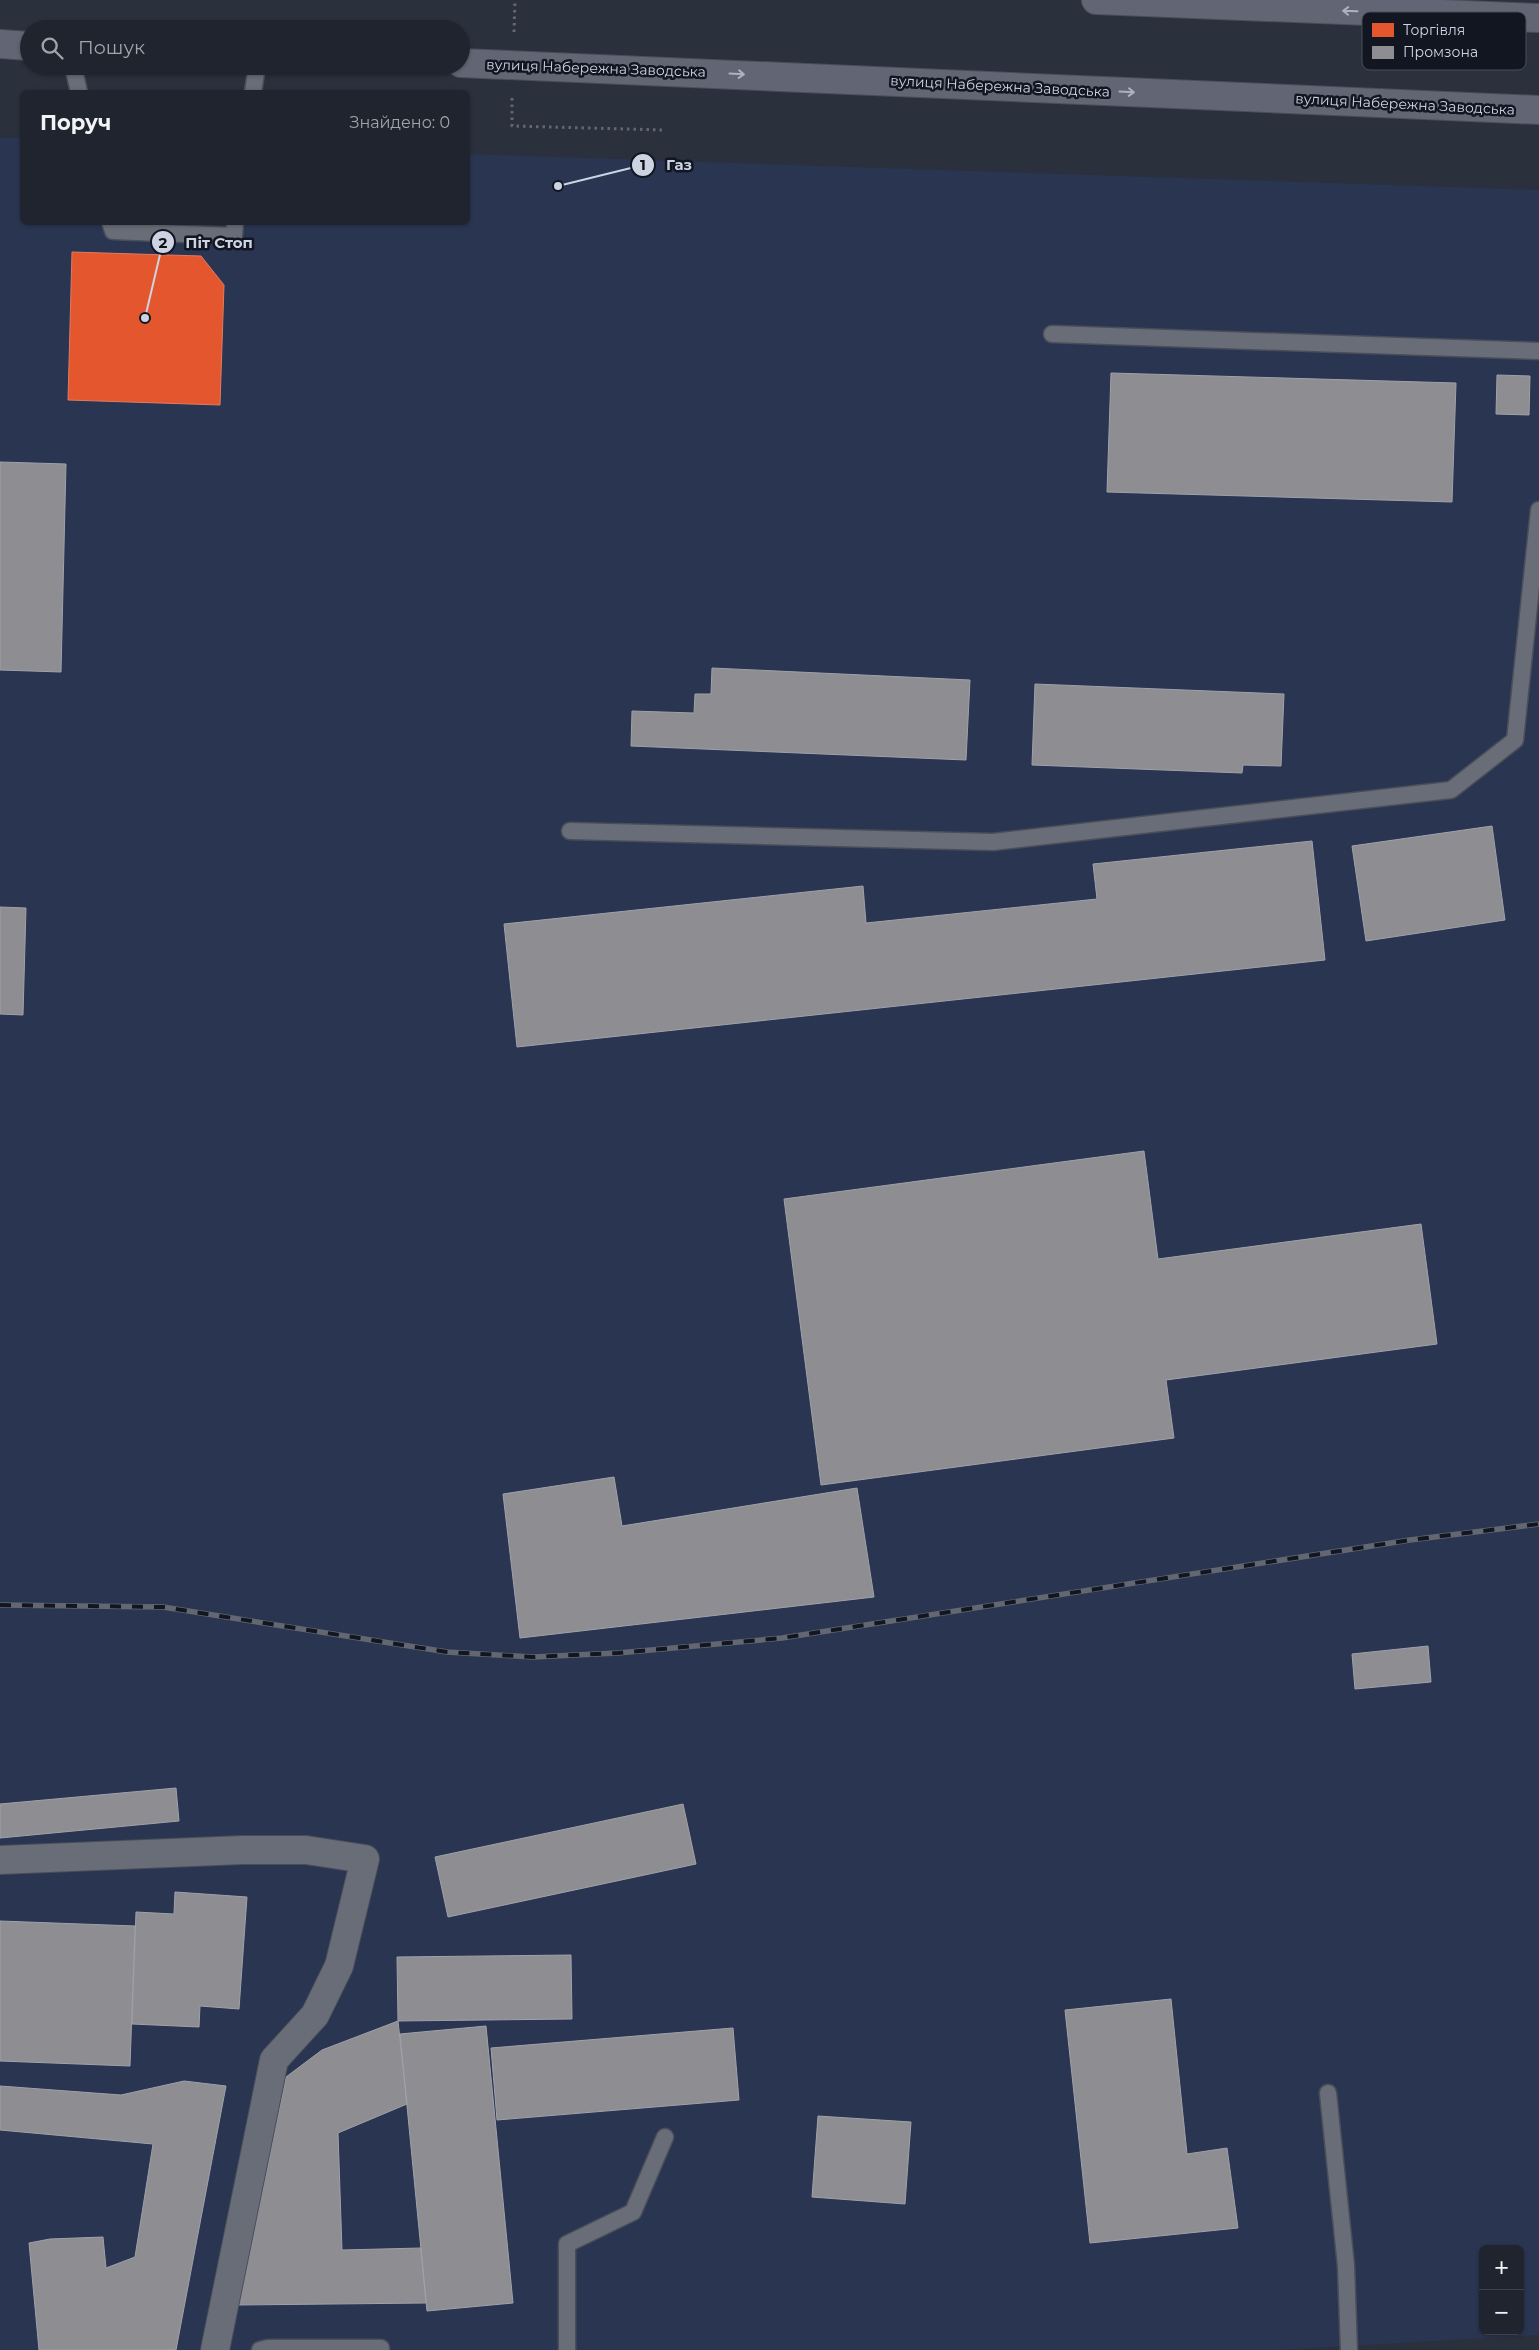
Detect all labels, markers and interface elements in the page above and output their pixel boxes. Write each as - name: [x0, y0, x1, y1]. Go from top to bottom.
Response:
- one-way arrow: [1343, 6, 1359, 15]
- legend: [1362, 12, 1526, 70]
- search box: [20, 20, 470, 75]
- text: Торгівля: [1403, 21, 1465, 39]
- icon: search: [38, 34, 66, 62]
- text: Пошук: [78, 36, 145, 59]
- text: Промзона: [1403, 43, 1478, 61]
- street label: вулиця Набережна Заводська: [486, 55, 706, 81]
- one-way arrow: [729, 70, 745, 79]
- street label: вулиця Набережна Заводська: [890, 71, 1110, 101]
- one-way arrow: [1119, 87, 1135, 96]
- street label: вулиця Набережна Заводська: [1295, 89, 1515, 119]
- text: Поруч: [40, 110, 111, 135]
- text: Знайдено: 0: [349, 113, 450, 132]
- callout: Газ: [631, 150, 701, 180]
- text: 1: [640, 155, 646, 174]
- text: Газ: [666, 155, 692, 174]
- callout: Піт Стоп: [151, 227, 263, 257]
- text: 2: [159, 233, 168, 252]
- text: Піт Стоп: [185, 233, 253, 252]
- map controls: [1479, 2245, 1524, 2335]
- button: +: [1479, 2245, 1524, 2290]
- button: −: [1479, 2290, 1524, 2335]

